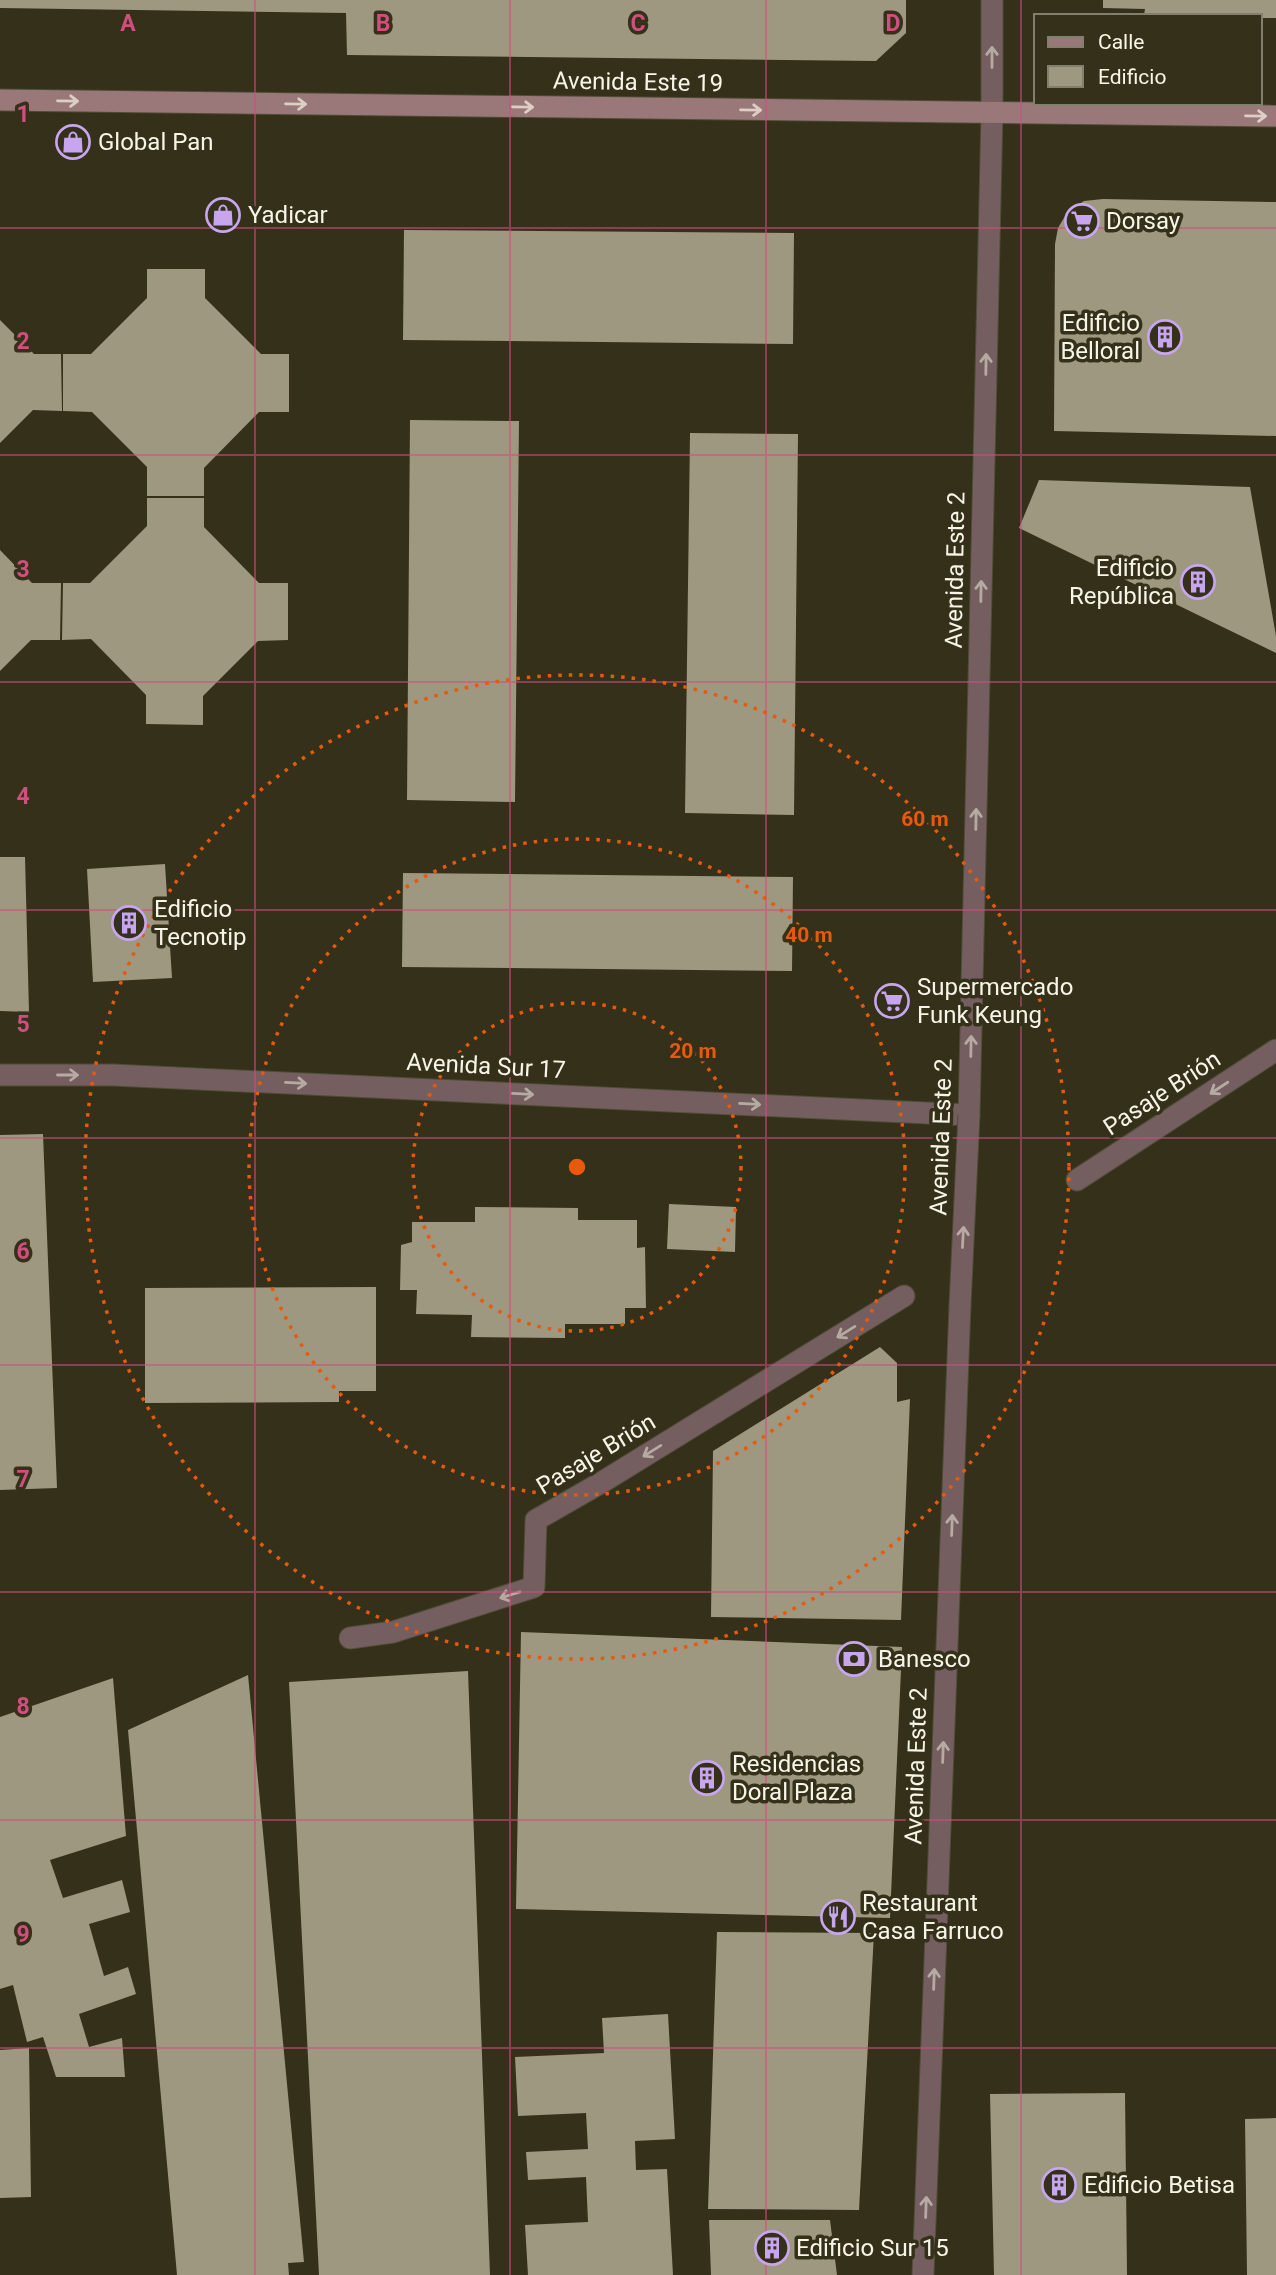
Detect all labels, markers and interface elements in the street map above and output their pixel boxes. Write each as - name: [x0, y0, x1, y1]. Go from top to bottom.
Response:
- text: A: [120, 10, 136, 37]
- text: B: [376, 10, 390, 37]
- text: C: [630, 10, 646, 37]
- text: D: [886, 10, 900, 37]
- legend: [1034, 14, 1262, 105]
- text: Calle: [1098, 30, 1144, 54]
- one-way arrow: [985, 45, 999, 68]
- text: Edificio: [1098, 65, 1166, 89]
- street label: Avenida Este 19: [553, 67, 723, 97]
- one-way arrow: [56, 94, 79, 107]
- one-way arrow: [284, 97, 307, 111]
- one-way arrow: [511, 100, 534, 114]
- text: 1: [16, 101, 30, 128]
- one-way arrow: [739, 103, 762, 117]
- one-way arrow: [1245, 109, 1268, 123]
- shop icon: Global Pan: [54, 123, 92, 161]
- place label: Global Pan: [98, 128, 214, 156]
- shop icon: Yadicar: [204, 196, 242, 234]
- place label: Yadicar: [248, 201, 328, 229]
- supermarket icon: Dorsay: [1063, 202, 1101, 240]
- place label: Dorsay: [1106, 207, 1181, 235]
- place label: Edificio Belloral: [1060, 309, 1140, 365]
- building icon: Edificio Belloral: [1146, 318, 1184, 356]
- text: 2: [16, 328, 30, 355]
- one-way arrow: [980, 353, 993, 376]
- street label: Avenida Este 2: [940, 491, 970, 649]
- place label: Edificio República: [1069, 554, 1174, 610]
- text: 3: [16, 556, 30, 583]
- building icon: Edificio República: [1179, 563, 1217, 601]
- one-way arrow: [974, 580, 988, 603]
- text: 4: [16, 783, 30, 810]
- text: 60 m: [901, 807, 949, 831]
- one-way arrow: [969, 808, 983, 831]
- place label: Edificio Tecnotip: [154, 895, 247, 951]
- building icon: Edificio Tecnotip: [110, 904, 148, 942]
- text: 40 m: [785, 923, 833, 947]
- place label: Supermercado Funk Keung: [917, 973, 1073, 1029]
- supermarket icon: Supermercado Funk Keung: [873, 982, 911, 1020]
- text: 5: [16, 1011, 30, 1038]
- one-way arrow: [964, 1035, 977, 1058]
- text: 20 m: [669, 1039, 717, 1063]
- street label: Pasaje Brión: [1098, 1045, 1226, 1141]
- street label: Avenida Sur 17: [406, 1048, 566, 1084]
- street label: Avenida Este 2: [924, 1058, 958, 1216]
- one-way arrow: [56, 1068, 79, 1082]
- one-way arrow: [284, 1077, 307, 1090]
- one-way arrow: [1210, 1080, 1229, 1095]
- one-way arrow: [511, 1087, 534, 1100]
- one-way arrow: [738, 1098, 761, 1111]
- centre of rings: [565, 1155, 589, 1179]
- one-way arrow: [957, 1226, 970, 1249]
- text: 6: [16, 1238, 30, 1265]
- one-way arrow: [836, 1325, 856, 1339]
- street label: Pasaje Brión: [531, 1408, 661, 1500]
- one-way arrow: [642, 1445, 662, 1459]
- text: 7: [16, 1466, 30, 1493]
- one-way arrow: [945, 1514, 958, 1537]
- one-way arrow: [499, 1589, 521, 1602]
- bank icon: Banesco: [835, 1640, 873, 1678]
- place label: Banesco: [878, 1645, 971, 1673]
- street label: Avenida Este 2: [899, 1687, 933, 1845]
- text: 8: [16, 1693, 30, 1720]
- one-way arrow: [937, 1741, 950, 1764]
- place label: Residencias Doral Plaza: [732, 1750, 861, 1806]
- building icon: Residencias Doral Plaza: [688, 1759, 726, 1797]
- place label: Restaurant Casa Farruco: [862, 1889, 1004, 1945]
- restaurant icon: Restaurant Casa Farruco: [819, 1898, 857, 1936]
- text: 9: [16, 1921, 30, 1948]
- one-way arrow: [928, 1968, 941, 1991]
- building icon: Edificio Betisa: [1040, 2166, 1078, 2204]
- place label: Edificio Betisa: [1084, 2171, 1235, 2199]
- one-way arrow: [919, 2196, 932, 2219]
- building icon: Edificio Sur 15: [753, 2229, 791, 2267]
- place label: Edificio Sur 15: [796, 2234, 949, 2262]

